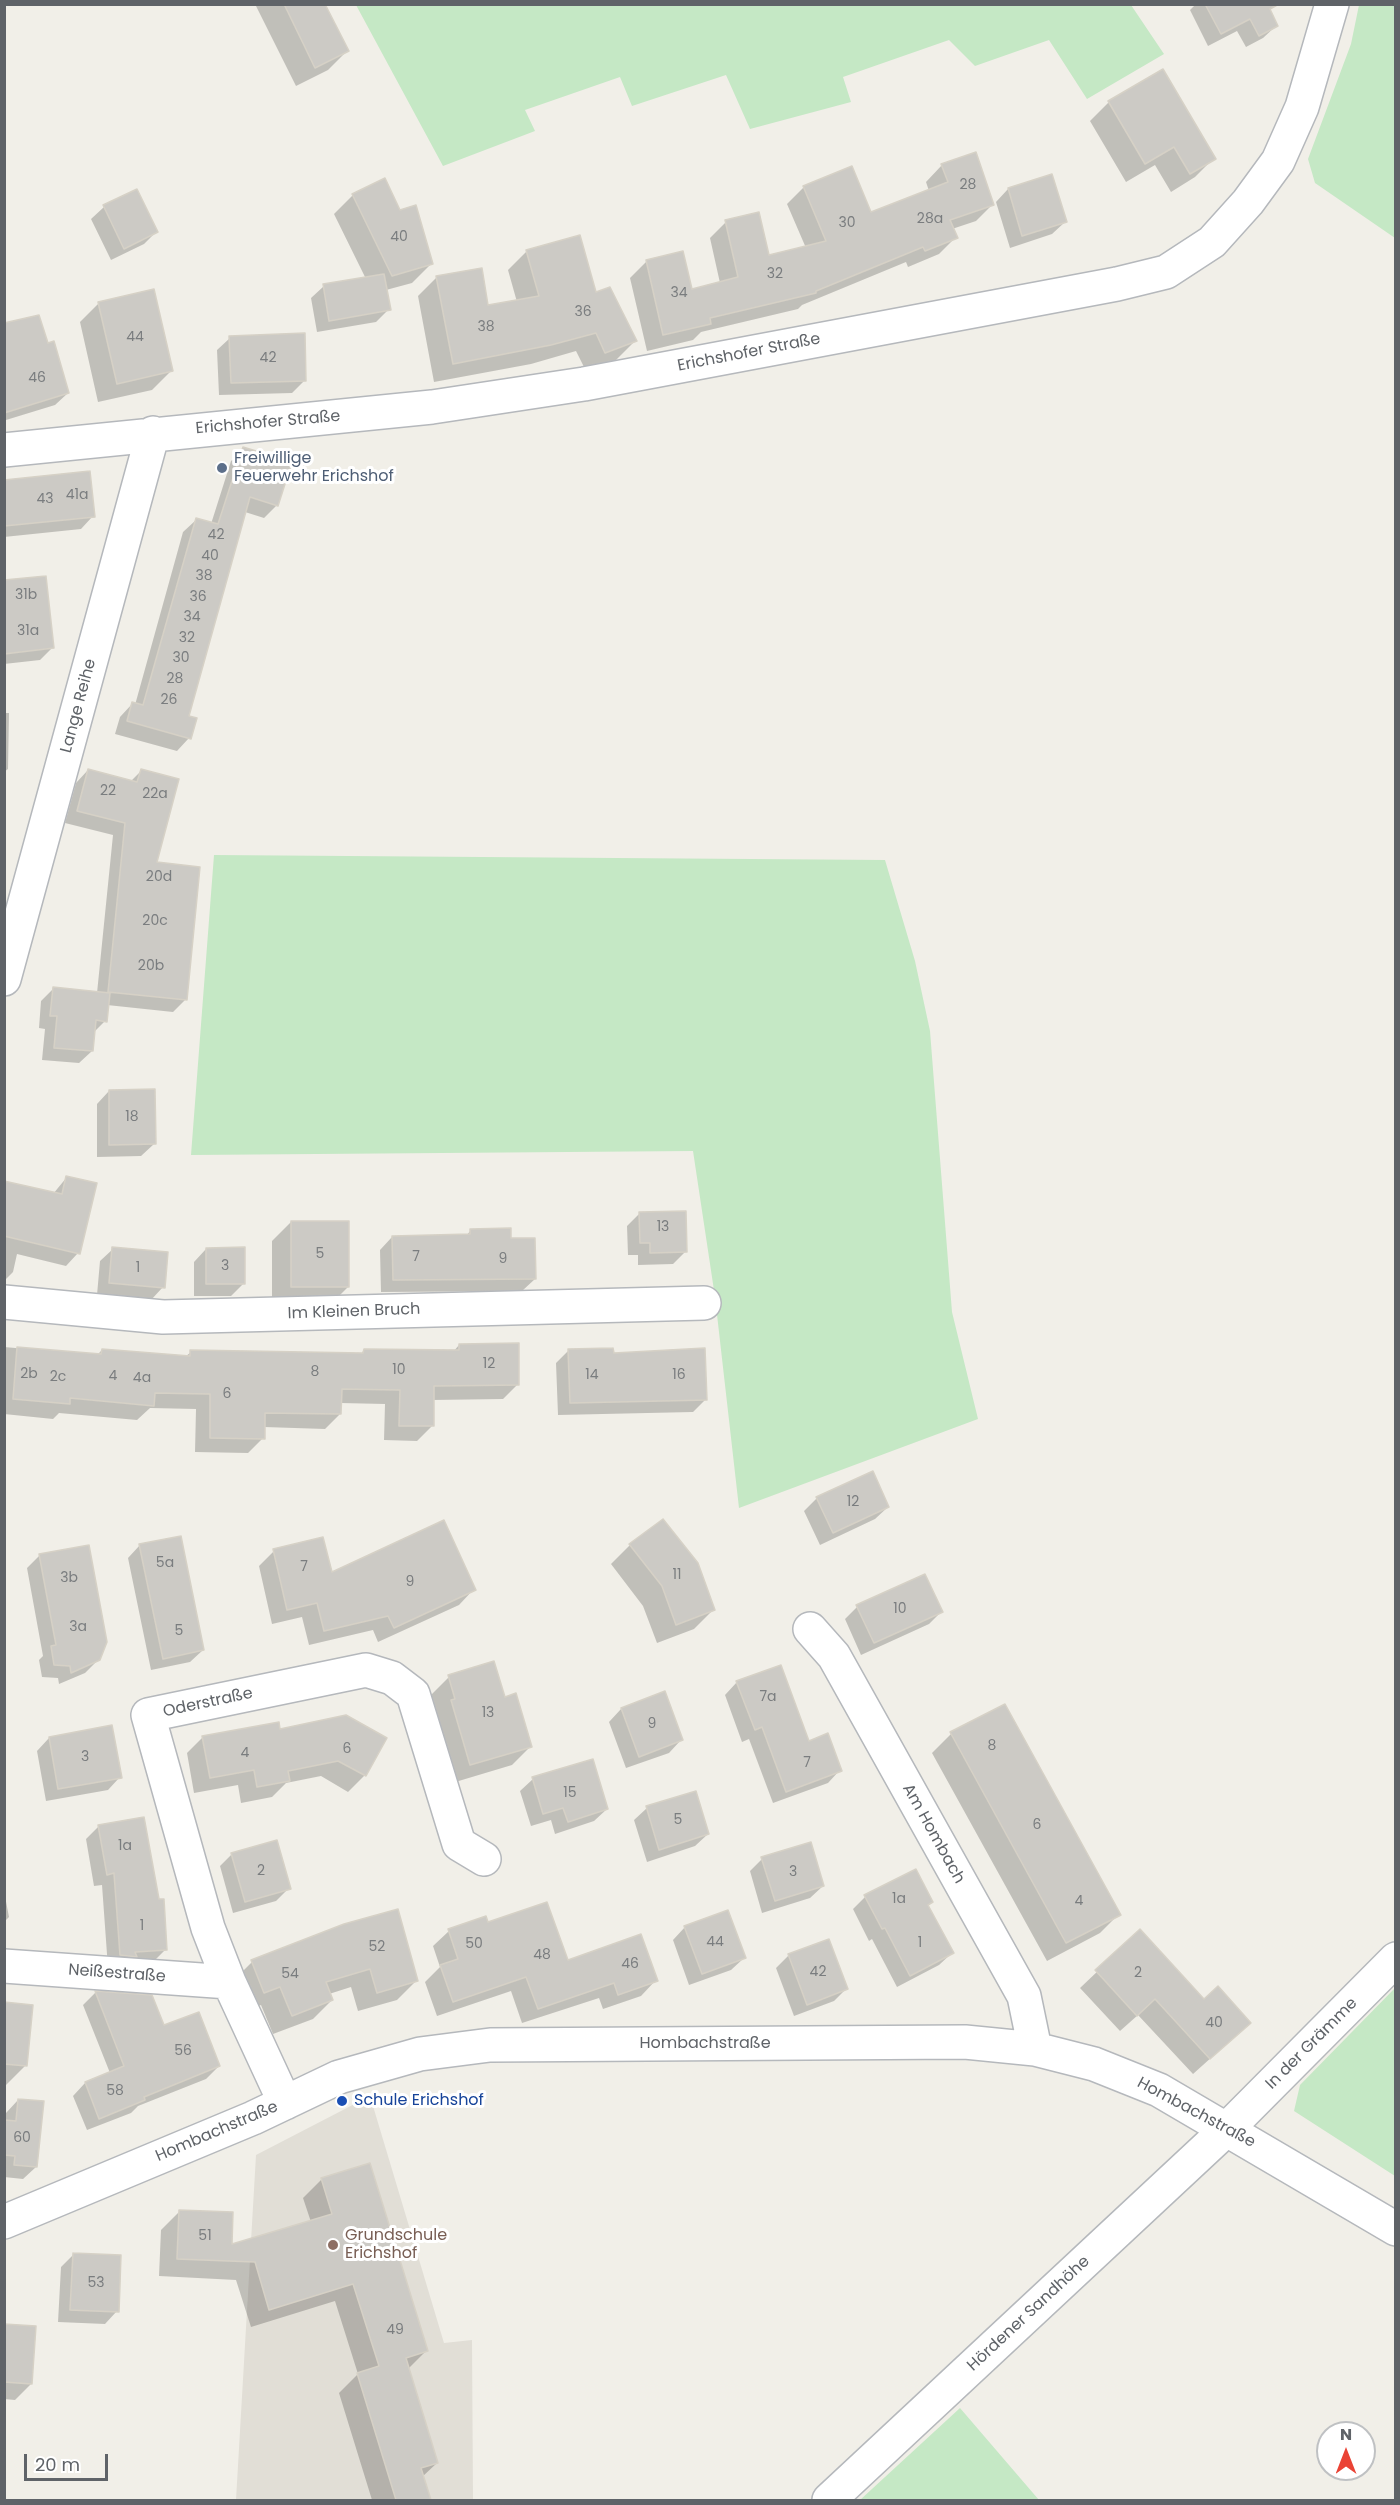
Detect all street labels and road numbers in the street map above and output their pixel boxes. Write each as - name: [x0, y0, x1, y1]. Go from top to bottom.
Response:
- street label: Erichshofer Straße: [676, 330, 822, 376]
- street label: Erichshofer Straße: [195, 407, 341, 439]
- street label: Lange Reihe: [57, 657, 101, 755]
- street label: Im Kleinen Bruch: [287, 1300, 421, 1324]
- street label: Oderstraße: [161, 1684, 255, 1722]
- street label: Am Hombach: [898, 1781, 968, 1887]
- street label: Neißestraße: [68, 1961, 166, 1987]
- street label: In der Grämme: [1262, 1994, 1362, 2094]
- street label: Hombachstraße: [639, 2034, 771, 2054]
- street label: Hombachstraße: [1134, 2074, 1258, 2152]
- street label: Hombachstraße: [153, 2098, 281, 2166]
- street label: Hördener Sandhöhe: [964, 2252, 1094, 2376]

